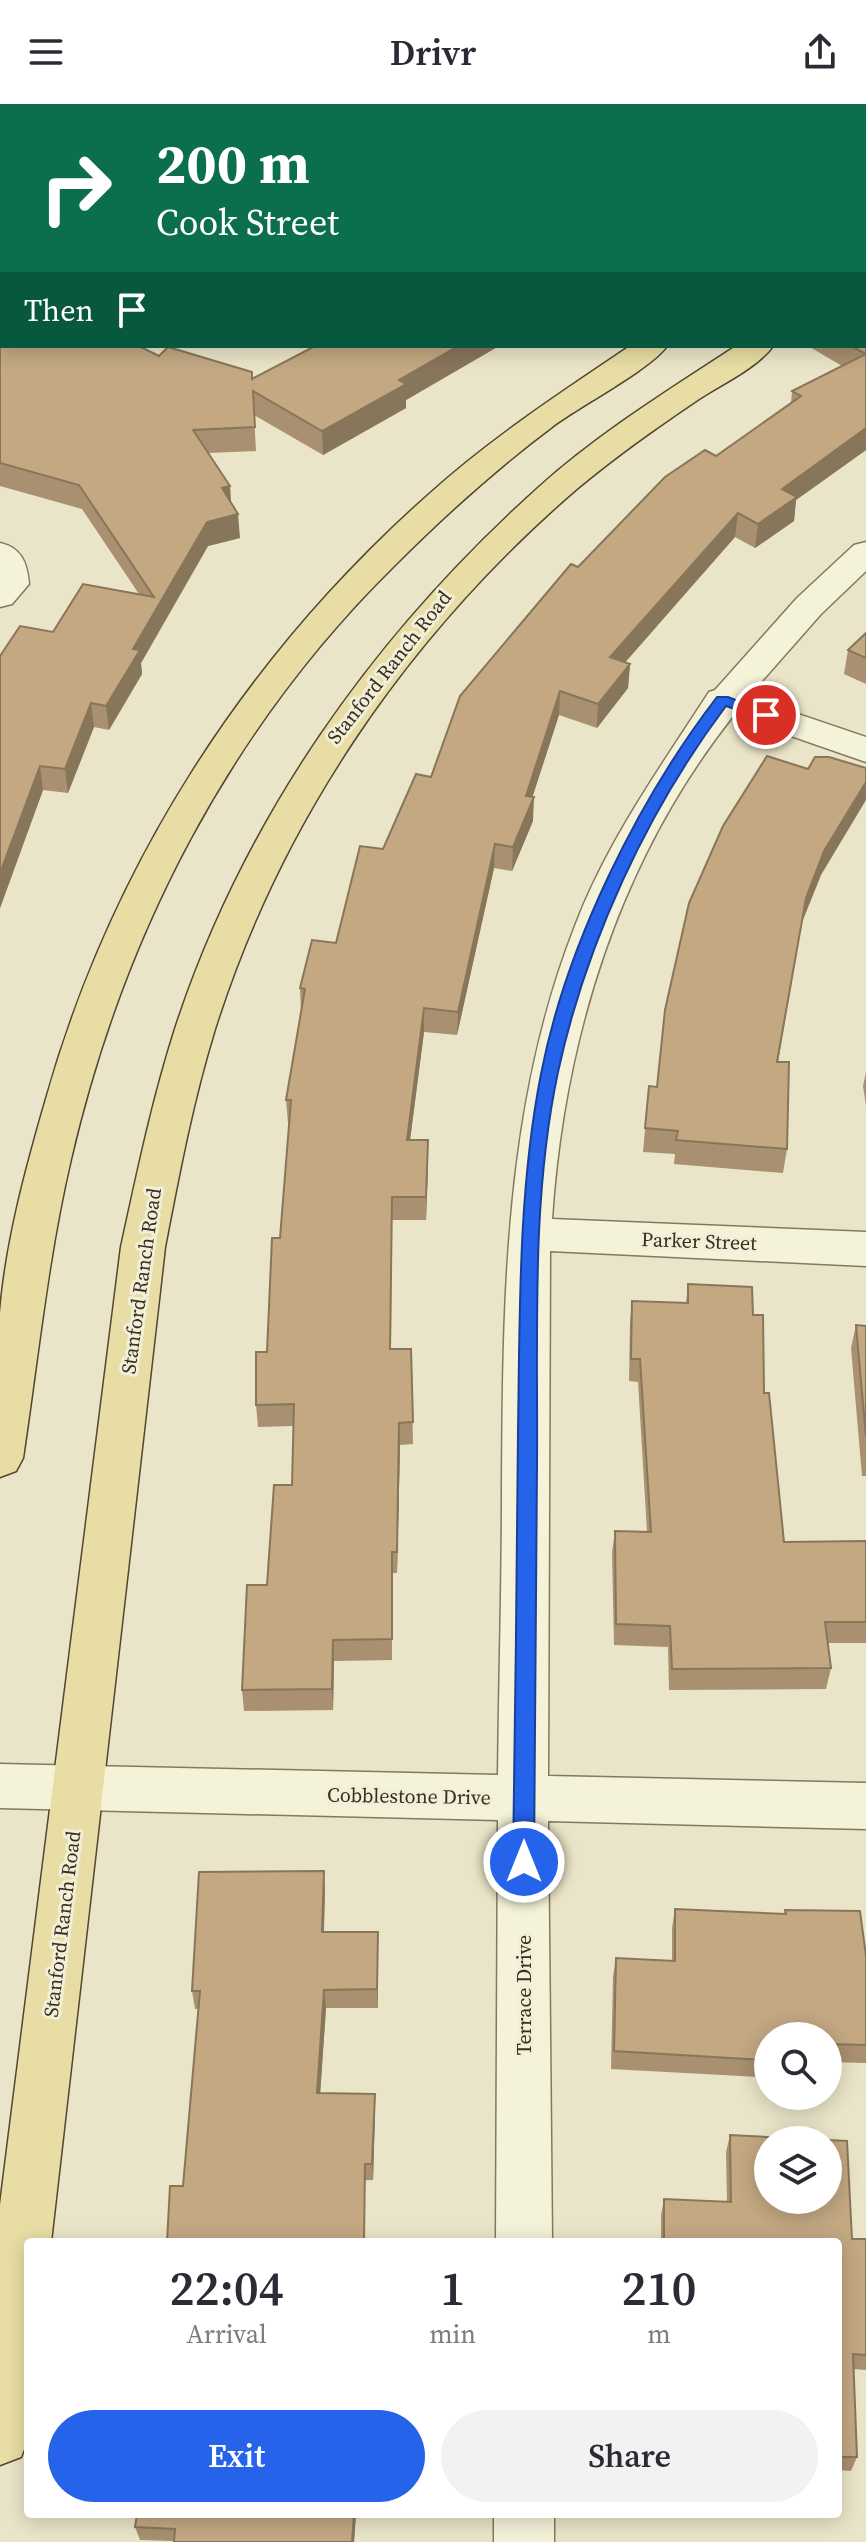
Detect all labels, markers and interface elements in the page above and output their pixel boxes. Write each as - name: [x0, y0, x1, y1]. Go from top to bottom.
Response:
- text: Drivr: [390, 28, 476, 77]
- icon: menu: [24, 30, 68, 74]
- icon: share: [798, 30, 842, 74]
- text: 200 m: [156, 125, 310, 202]
- icon: right: [24, 136, 128, 240]
- text: Cook Street: [156, 198, 339, 247]
- icon: arrive: [110, 288, 154, 332]
- text: Then: [24, 290, 94, 331]
- street label: Stanford Ranch Road: [320, 584, 458, 750]
- pin: [732, 681, 800, 749]
- icon: arrive: [744, 693, 788, 737]
- street label: Stanford Ranch Road: [114, 1186, 168, 1376]
- street label: Parker Street: [641, 1225, 758, 1257]
- street label: Cobblestone Drive: [327, 1781, 491, 1811]
- position arrow: [482, 1820, 566, 1904]
- street label: Stanford Ranch Road: [37, 1829, 87, 2019]
- street label: Terrace Drive: [510, 1935, 538, 2055]
- map controls: [754, 2022, 842, 2214]
- button: search: [754, 2022, 842, 2110]
- button: layers: [754, 2126, 842, 2214]
- text: 22:04: [169, 2255, 284, 2321]
- text: 1: [440, 2255, 465, 2321]
- text: 210: [622, 2255, 696, 2321]
- text: Arrival: [186, 2316, 267, 2352]
- text: min: [429, 2316, 476, 2352]
- text: m: [647, 2316, 671, 2352]
- button: Exit: [48, 2410, 425, 2502]
- button: Share: [441, 2410, 818, 2502]

